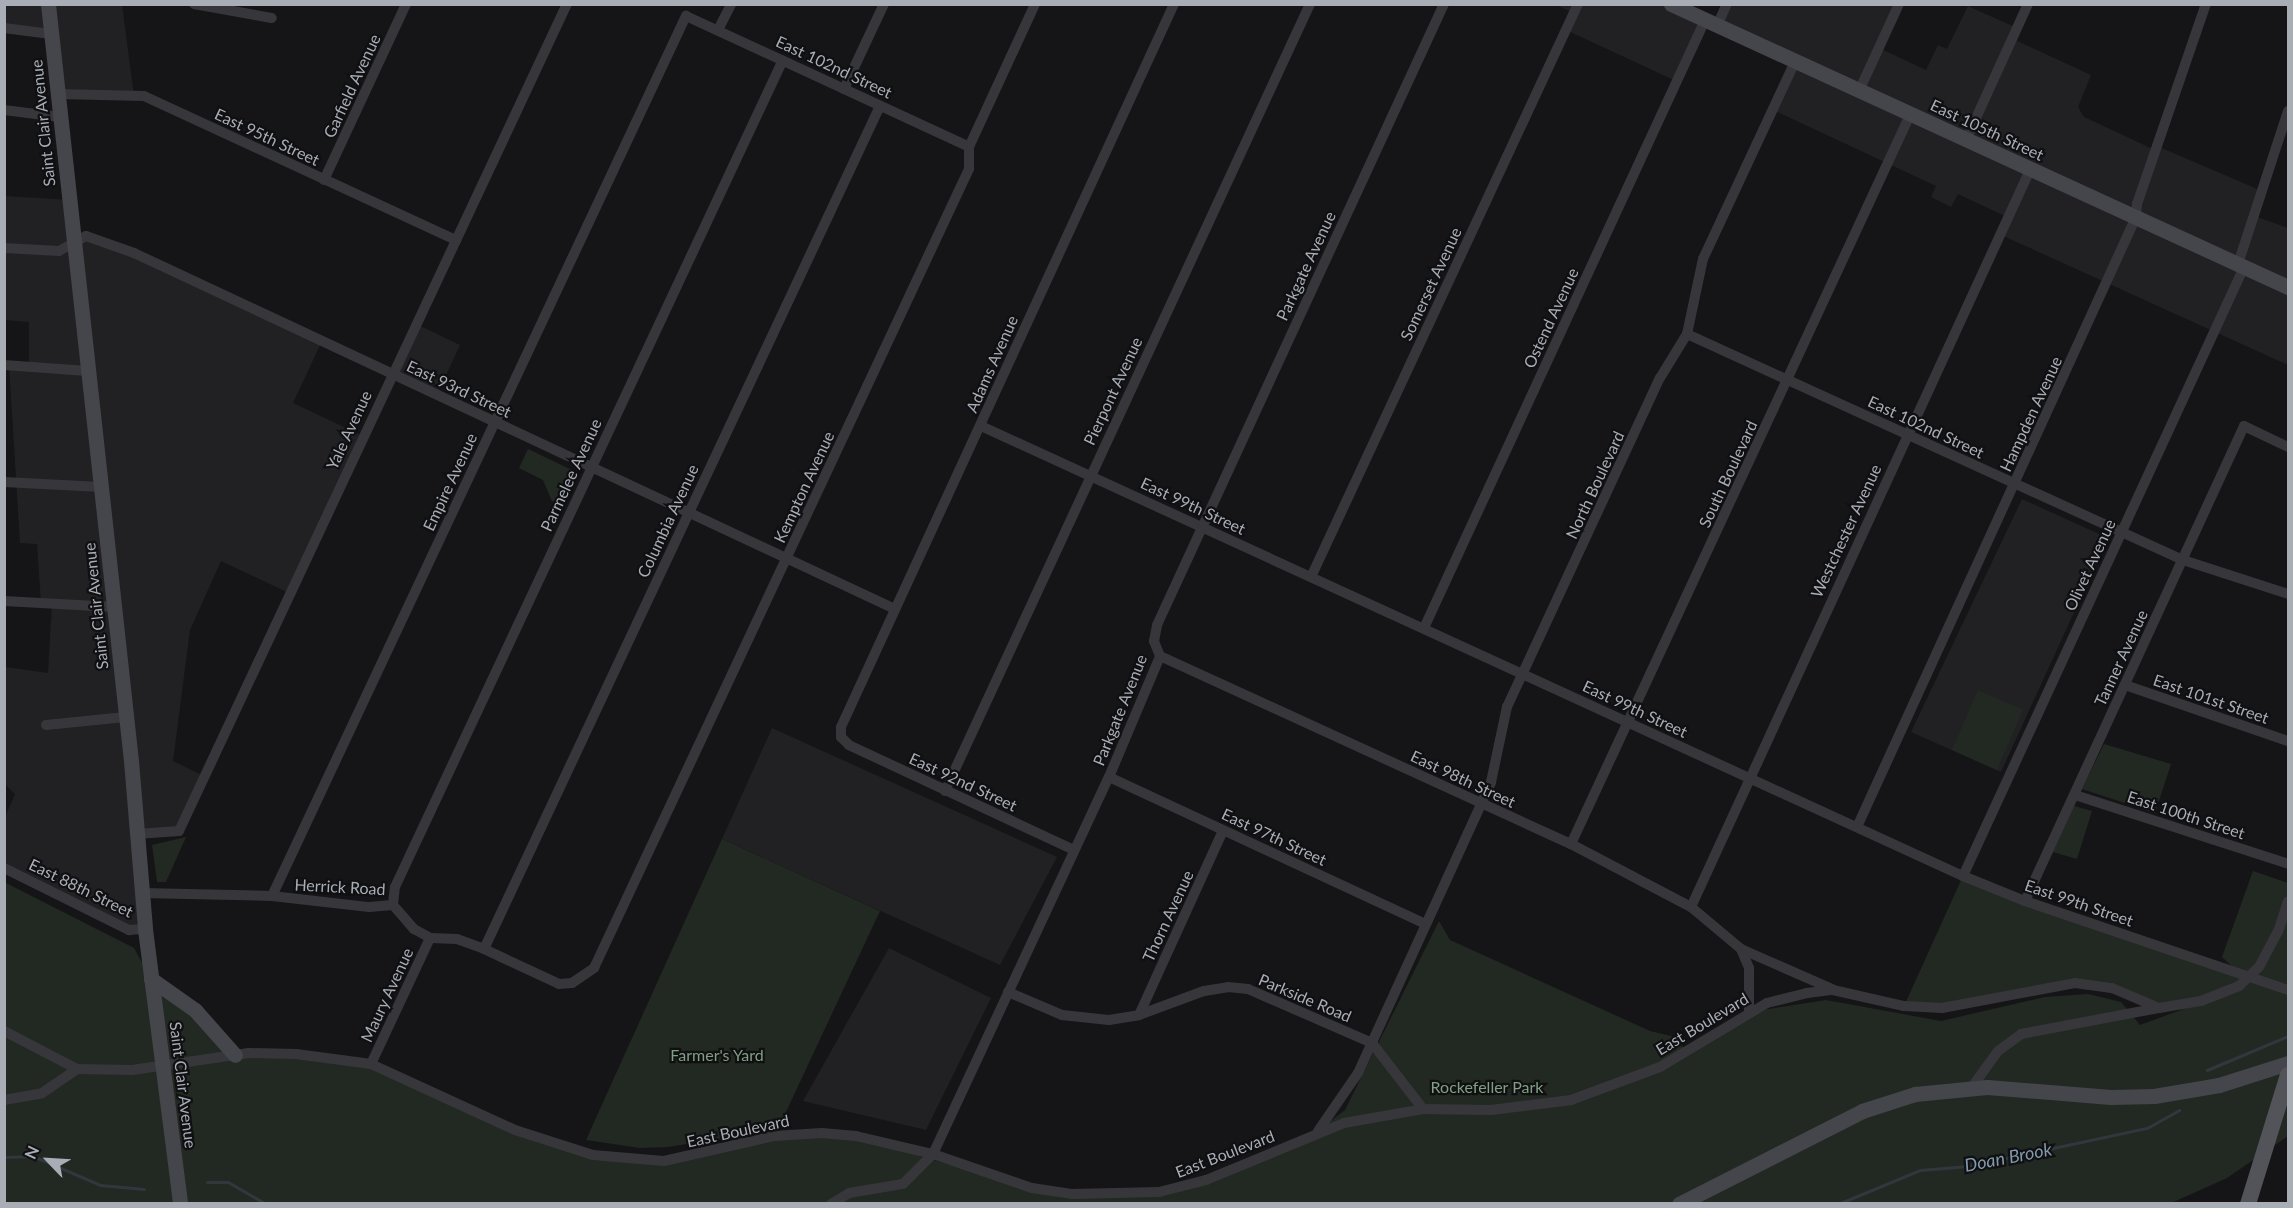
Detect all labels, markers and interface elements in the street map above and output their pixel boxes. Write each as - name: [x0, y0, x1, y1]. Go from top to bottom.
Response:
- street label: Garfield Avenue: [319, 31, 385, 141]
- street label: East 102nd Street: [773, 32, 895, 102]
- street label: Saint Clair Avenue: [27, 58, 59, 188]
- street label: East 105th Street: [1927, 95, 2047, 165]
- street label: East 95th Street: [212, 104, 322, 170]
- street label: Parkgate Avenue: [1272, 208, 1340, 324]
- street label: Somerset Avenue: [1396, 224, 1466, 344]
- street label: Ostend Avenue: [1519, 265, 1583, 371]
- street label: Adams Avenue: [962, 312, 1022, 416]
- street label: Pierpont Avenue: [1080, 334, 1146, 448]
- street label: Hampden Avenue: [1996, 353, 2066, 475]
- street label: East 93rd Street: [404, 356, 514, 422]
- street label: Yale Avenue: [322, 387, 376, 473]
- street label: East 102nd Street: [1865, 392, 1987, 462]
- street label: Parmelee Avenue: [536, 415, 606, 535]
- street label: South Boulevard: [1695, 417, 1761, 531]
- street label: Kempton Avenue: [770, 428, 838, 546]
- street label: North Boulevard: [1562, 428, 1628, 542]
- street label: Empire Avenue: [419, 430, 481, 534]
- street label: Columbia Avenue: [633, 461, 703, 581]
- street label: Westchester Avenue: [1807, 461, 1885, 601]
- street label: East 99th Street: [1138, 473, 1248, 539]
- street label: Olivet Avenue: [2060, 516, 2120, 614]
- street label: Saint Clair Avenue: [80, 541, 112, 671]
- street label: Tanner Avenue: [2090, 606, 2152, 710]
- street label: Parkgate Avenue: [1089, 651, 1151, 769]
- street label: East 101st Street: [2151, 670, 2271, 728]
- street label: East 99th Street: [1580, 676, 1690, 742]
- street label: East 98th Street: [1408, 746, 1518, 812]
- street label: East 92nd Street: [906, 749, 1020, 815]
- street label: East 100th Street: [2125, 787, 2247, 843]
- street label: East 97th Street: [1219, 804, 1329, 870]
- street label: East 88th Street: [26, 855, 136, 921]
- street label: Thorn Avenue: [1138, 867, 1198, 965]
- street label: Herrick Road: [294, 875, 386, 899]
- street label: East 99th Street: [2022, 875, 2136, 931]
- street label: Maury Avenue: [357, 944, 417, 1046]
- street label: Parkside Road: [1256, 970, 1354, 1026]
- street label: East Boulevard: [1652, 989, 1752, 1059]
- street label: Saint Clair Avenue: [166, 1020, 200, 1150]
- park label: Farmer's Yard: [670, 1045, 764, 1065]
- park label: Rockefeller Park: [1430, 1077, 1544, 1097]
- street label: East Boulevard: [685, 1111, 791, 1151]
- street label: East Boulevard: [1173, 1126, 1277, 1182]
- north arrow: [18, 1130, 78, 1190]
- water label: Doan Brook: [1962, 1138, 2054, 1176]
- text: N: [20, 1143, 42, 1162]

